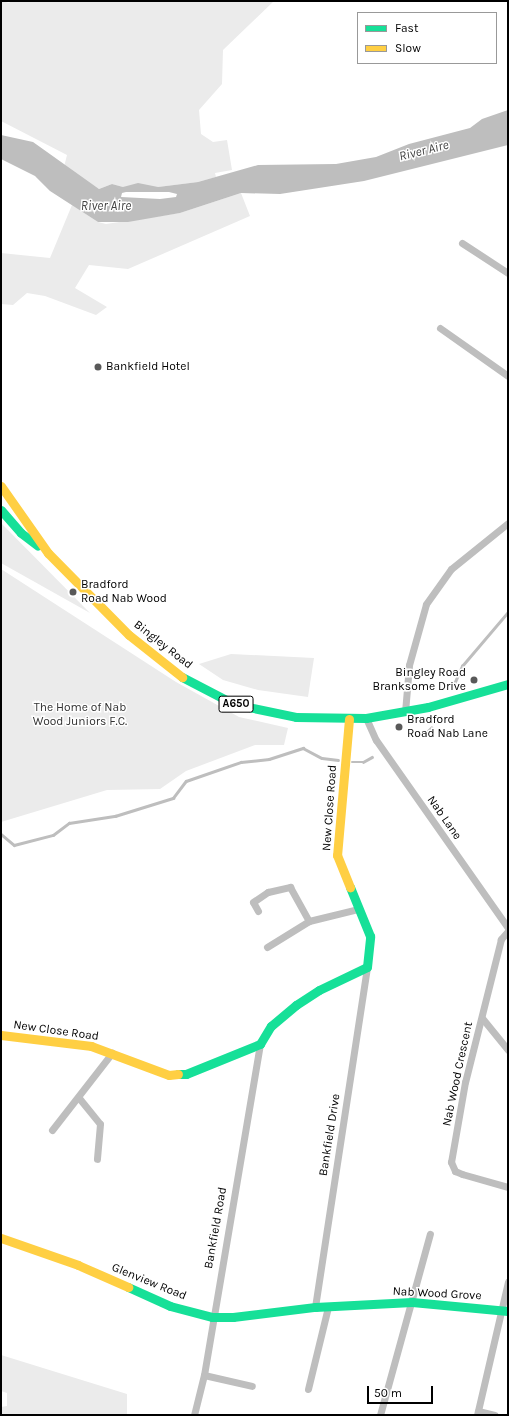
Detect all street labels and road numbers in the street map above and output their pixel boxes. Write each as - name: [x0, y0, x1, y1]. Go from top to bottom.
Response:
- street label: Bingley Road: [131, 618, 195, 672]
- road number: A650: [218, 695, 254, 713]
- street label: New Close Road: [320, 765, 340, 851]
- street label: Nab Lane: [424, 793, 464, 843]
- street label: New Close Road: [12, 1018, 100, 1044]
- street label: Nab Wood Crescent: [440, 1020, 476, 1128]
- street label: Bankfield Drive: [316, 1093, 344, 1177]
- street label: Bankfield Road: [202, 1186, 230, 1270]
- street label: Glenview Road: [109, 1260, 189, 1304]
- street label: Nab Wood Grove: [392, 1284, 482, 1304]

